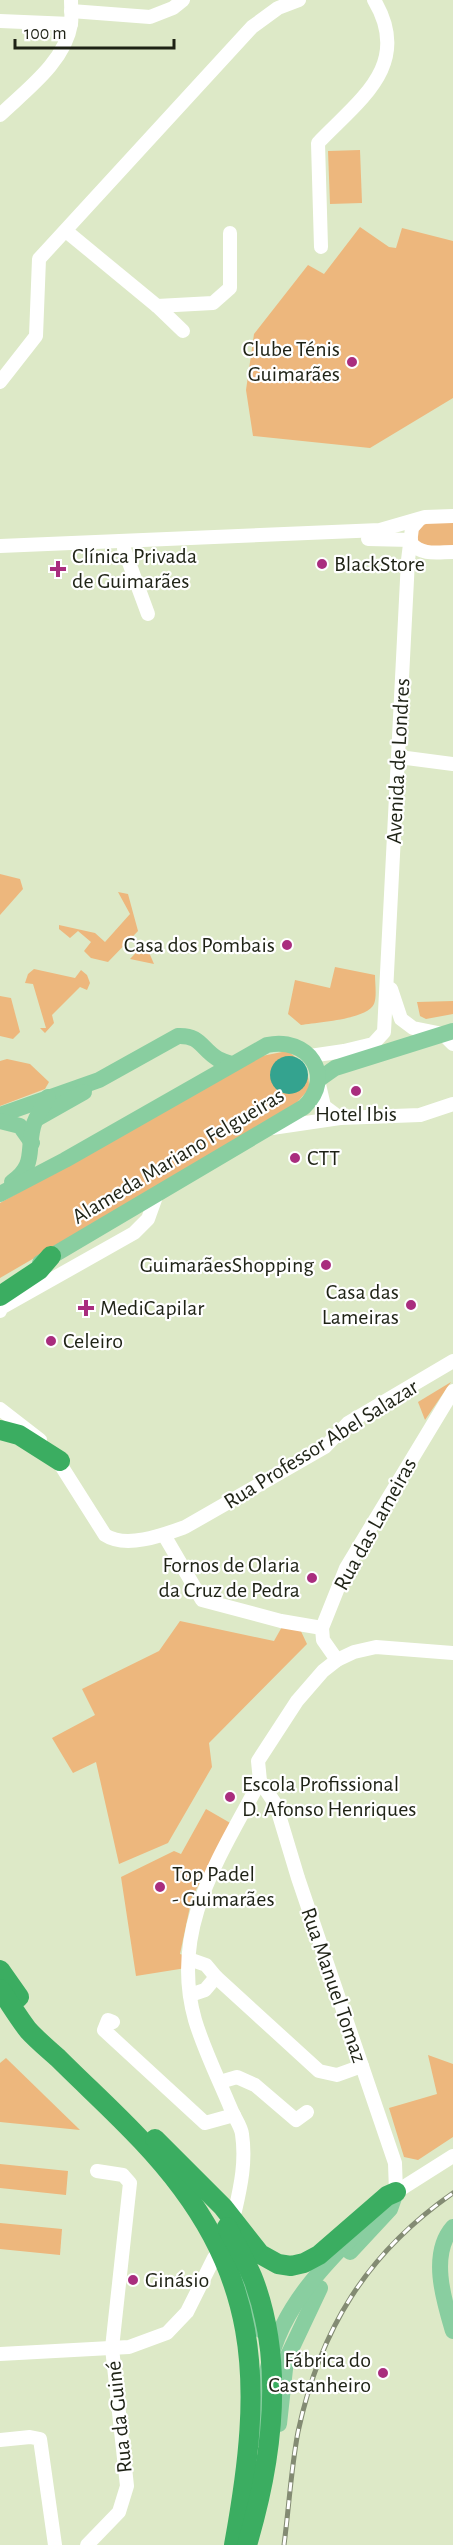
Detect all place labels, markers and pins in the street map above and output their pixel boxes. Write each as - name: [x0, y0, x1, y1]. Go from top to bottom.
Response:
- place label: Clube Ténis Guimarães: [243, 338, 340, 385]
- marker: Clube Ténis Guimarães: [345, 355, 359, 369]
- place label: Clínica Privada de Guimarães: [72, 545, 197, 592]
- place label: BlackStore: [334, 553, 425, 575]
- marker: BlackStore: [315, 557, 329, 571]
- marker: Clínica Privada de Guimarães: [49, 560, 67, 578]
- place label: Casa dos Pombais: [124, 934, 275, 956]
- marker: Casa dos Pombais: [280, 938, 294, 952]
- marker: Hotel Ibis: [349, 1084, 363, 1098]
- place label: Hotel Ibis: [315, 1103, 397, 1125]
- place label: CTT: [307, 1147, 340, 1169]
- marker: CTT: [288, 1151, 302, 1165]
- place label: GuimarãesShopping: [140, 1254, 314, 1276]
- marker: GuimarãesShopping: [319, 1258, 333, 1272]
- place label: Casa das Lameiras: [322, 1281, 399, 1328]
- place label: MediCapilar: [100, 1297, 204, 1319]
- marker: Casa das Lameiras: [404, 1298, 418, 1312]
- marker: MediCapilar: [77, 1299, 95, 1317]
- place label: Celeiro: [63, 1330, 123, 1352]
- marker: Celeiro: [44, 1334, 58, 1348]
- place label: Fornos de Olaria da Cruz de Pedra: [159, 1554, 300, 1601]
- marker: Fornos de Olaria da Cruz de Pedra: [305, 1571, 319, 1585]
- place label: Escola Profissional D. Afonso Henriques: [242, 1773, 416, 1820]
- marker: Escola Profissional D. Afonso Henriques: [223, 1790, 237, 1804]
- place label: Top Padel - Guimarães: [172, 1863, 275, 1910]
- marker: Top Padel - Guimarães: [153, 1880, 167, 1894]
- place label: Ginásio: [145, 2269, 209, 2291]
- marker: Ginásio: [126, 2273, 140, 2287]
- place label: Fábrica do Castanheiro: [268, 2349, 371, 2396]
- marker: Fábrica do Castanheiro: [376, 2366, 390, 2380]

